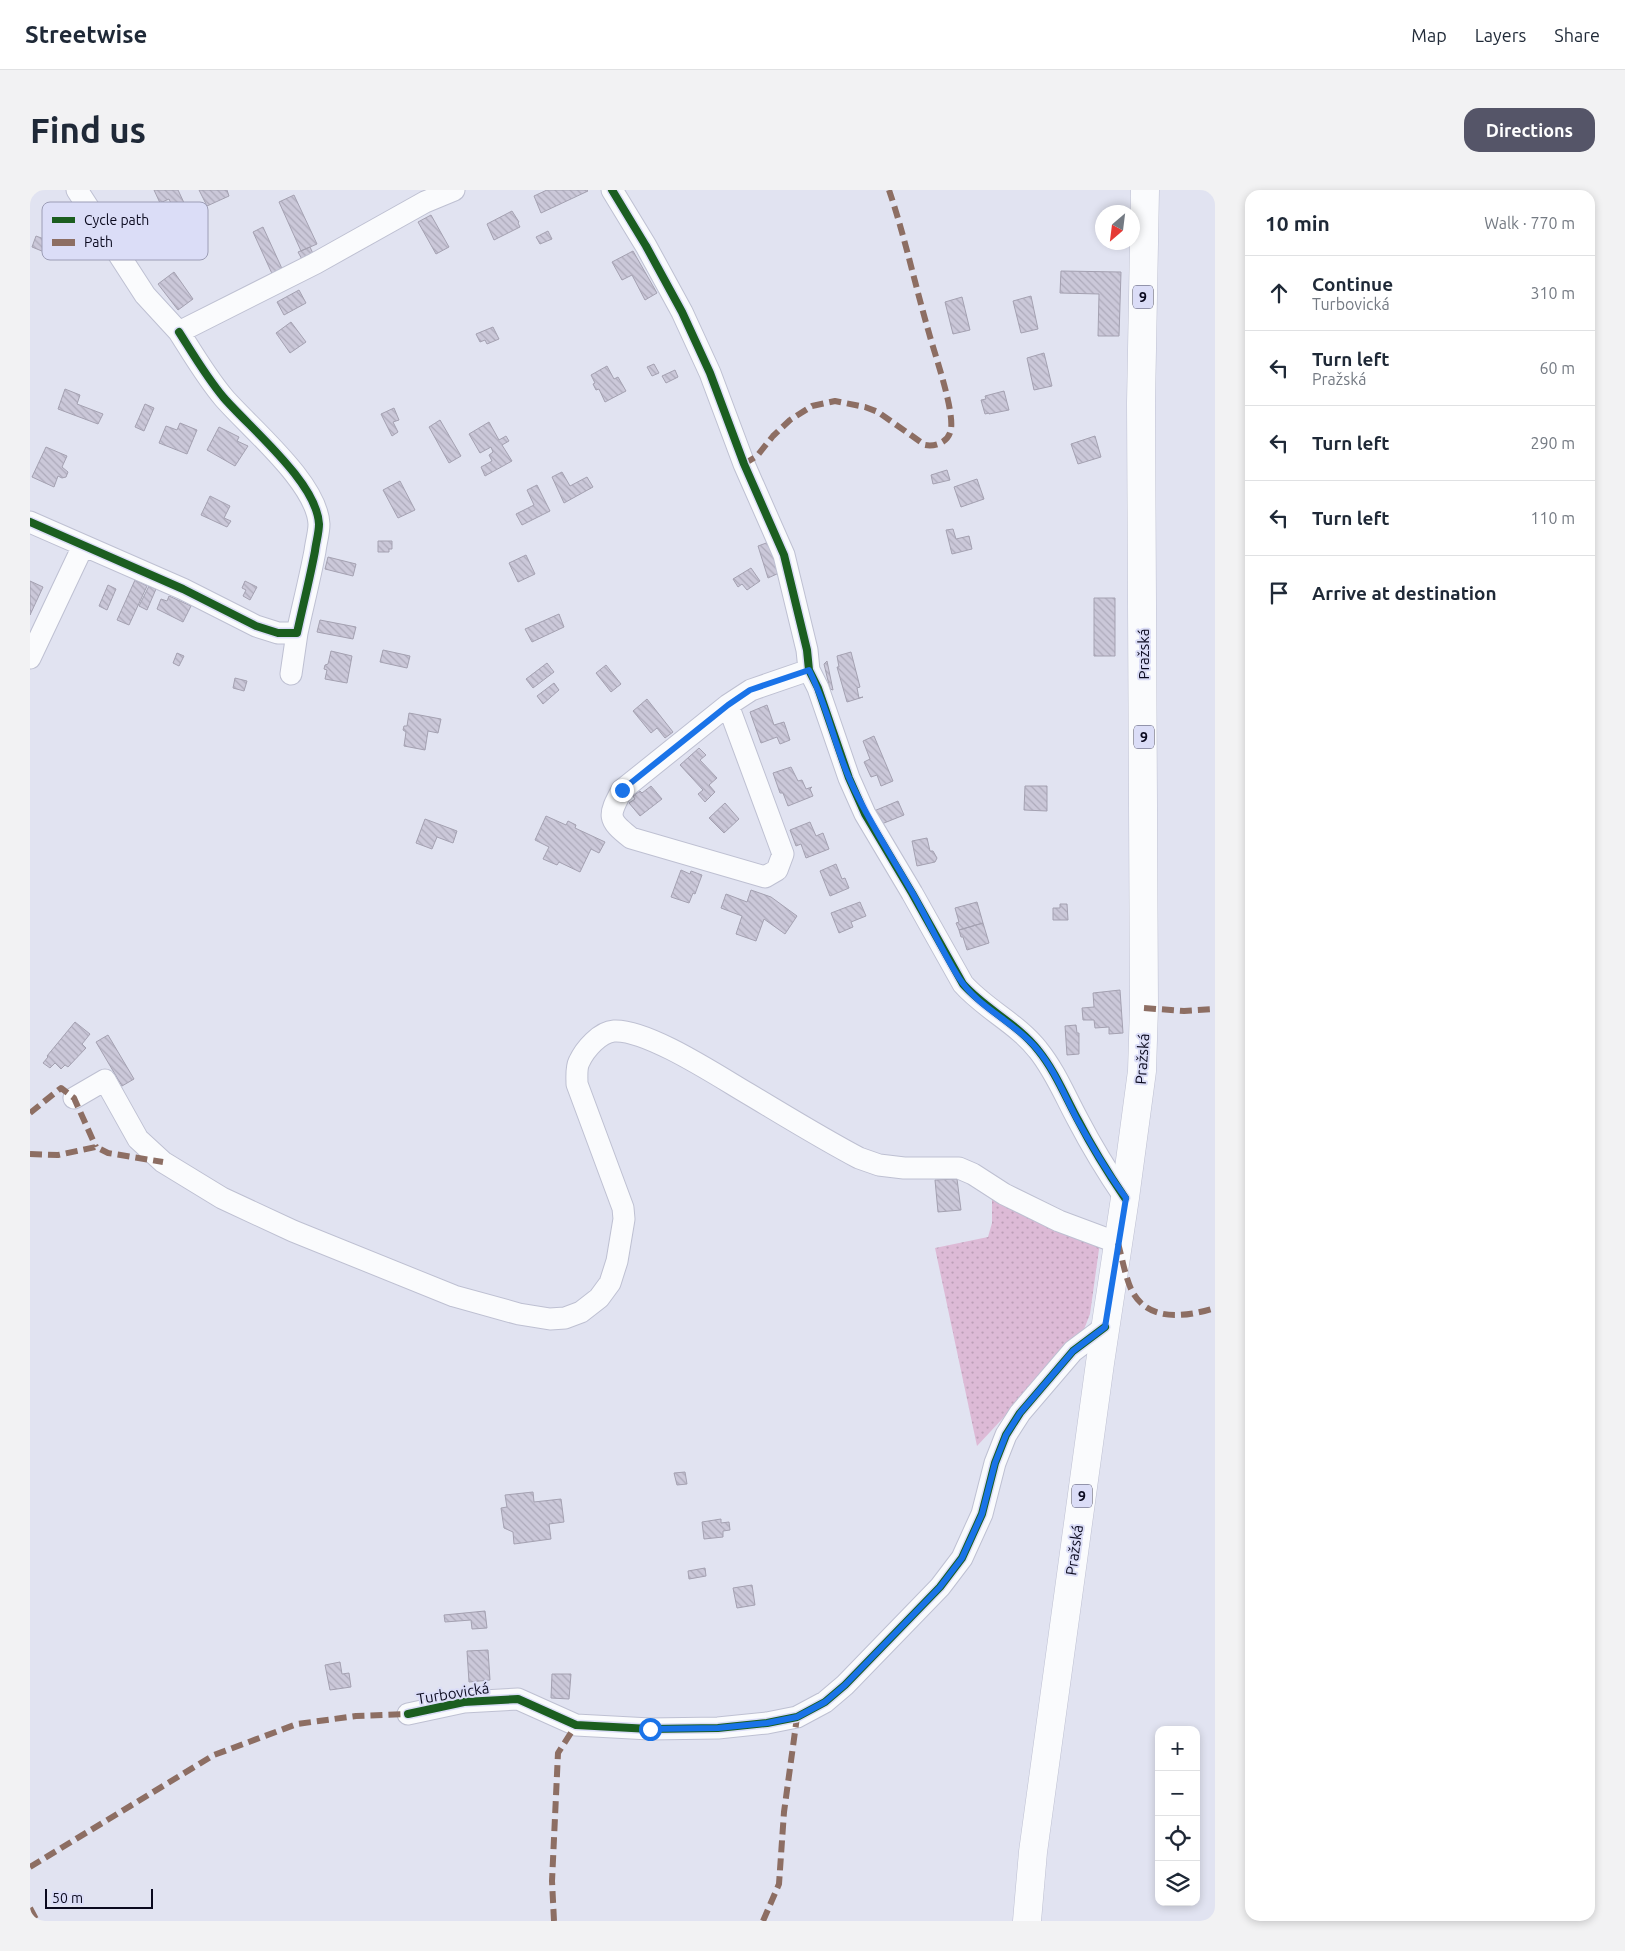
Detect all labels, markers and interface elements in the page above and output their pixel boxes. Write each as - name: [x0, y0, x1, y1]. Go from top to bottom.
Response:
- text: Streetwise: [25, 21, 147, 48]
- text: Map: [1411, 25, 1447, 45]
- text: Layers: [1475, 25, 1526, 45]
- text: Share: [1554, 25, 1600, 45]
- button: Directions: [1464, 108, 1595, 152]
- text: Find us: [30, 110, 146, 150]
- legend: [42, 202, 208, 260]
- north arrow: [1095, 205, 1140, 250]
- text: 10 min: [1265, 211, 1330, 235]
- text: Cycle path: [84, 212, 149, 228]
- text: Walk · 770 m: [1484, 214, 1575, 232]
- text: Path: [84, 234, 113, 250]
- text: Continue: [1312, 273, 1393, 295]
- icon: ahead: [1265, 279, 1293, 307]
- text: 310 m: [1530, 284, 1575, 302]
- road number: 9: [1133, 285, 1153, 308]
- text: Turbovická: [1312, 295, 1390, 313]
- text: Turn left: [1312, 348, 1390, 370]
- icon: left: [1265, 354, 1293, 382]
- text: 60 m: [1539, 359, 1575, 377]
- text: Pražská: [1312, 370, 1366, 388]
- icon: left: [1265, 429, 1293, 457]
- text: Turn left: [1312, 432, 1390, 454]
- text: 290 m: [1530, 434, 1575, 452]
- icon: left: [1265, 504, 1293, 532]
- text: Turn left: [1312, 507, 1390, 529]
- text: 110 m: [1530, 509, 1575, 527]
- icon: arrive: [1265, 579, 1293, 607]
- text: Arrive at destination: [1312, 582, 1497, 604]
- street label: Pražská: [1135, 628, 1152, 680]
- road number: 9: [1134, 726, 1154, 748]
- route end: [611, 779, 634, 802]
- street label: Pražská: [1132, 1033, 1152, 1085]
- road number: 9: [1072, 1484, 1092, 1508]
- street label: Pražská: [1062, 1524, 1086, 1576]
- street label: Turbovická: [416, 1679, 490, 1707]
- route start: [639, 1718, 662, 1741]
- map controls: [1155, 1726, 1200, 1906]
- button: +: [1155, 1726, 1200, 1771]
- button: −: [1155, 1771, 1200, 1816]
- button: locate: [1155, 1816, 1200, 1861]
- button: layers: [1155, 1861, 1200, 1906]
- scale bar: [45, 1886, 152, 1909]
- text: 50 m: [52, 1890, 83, 1906]

